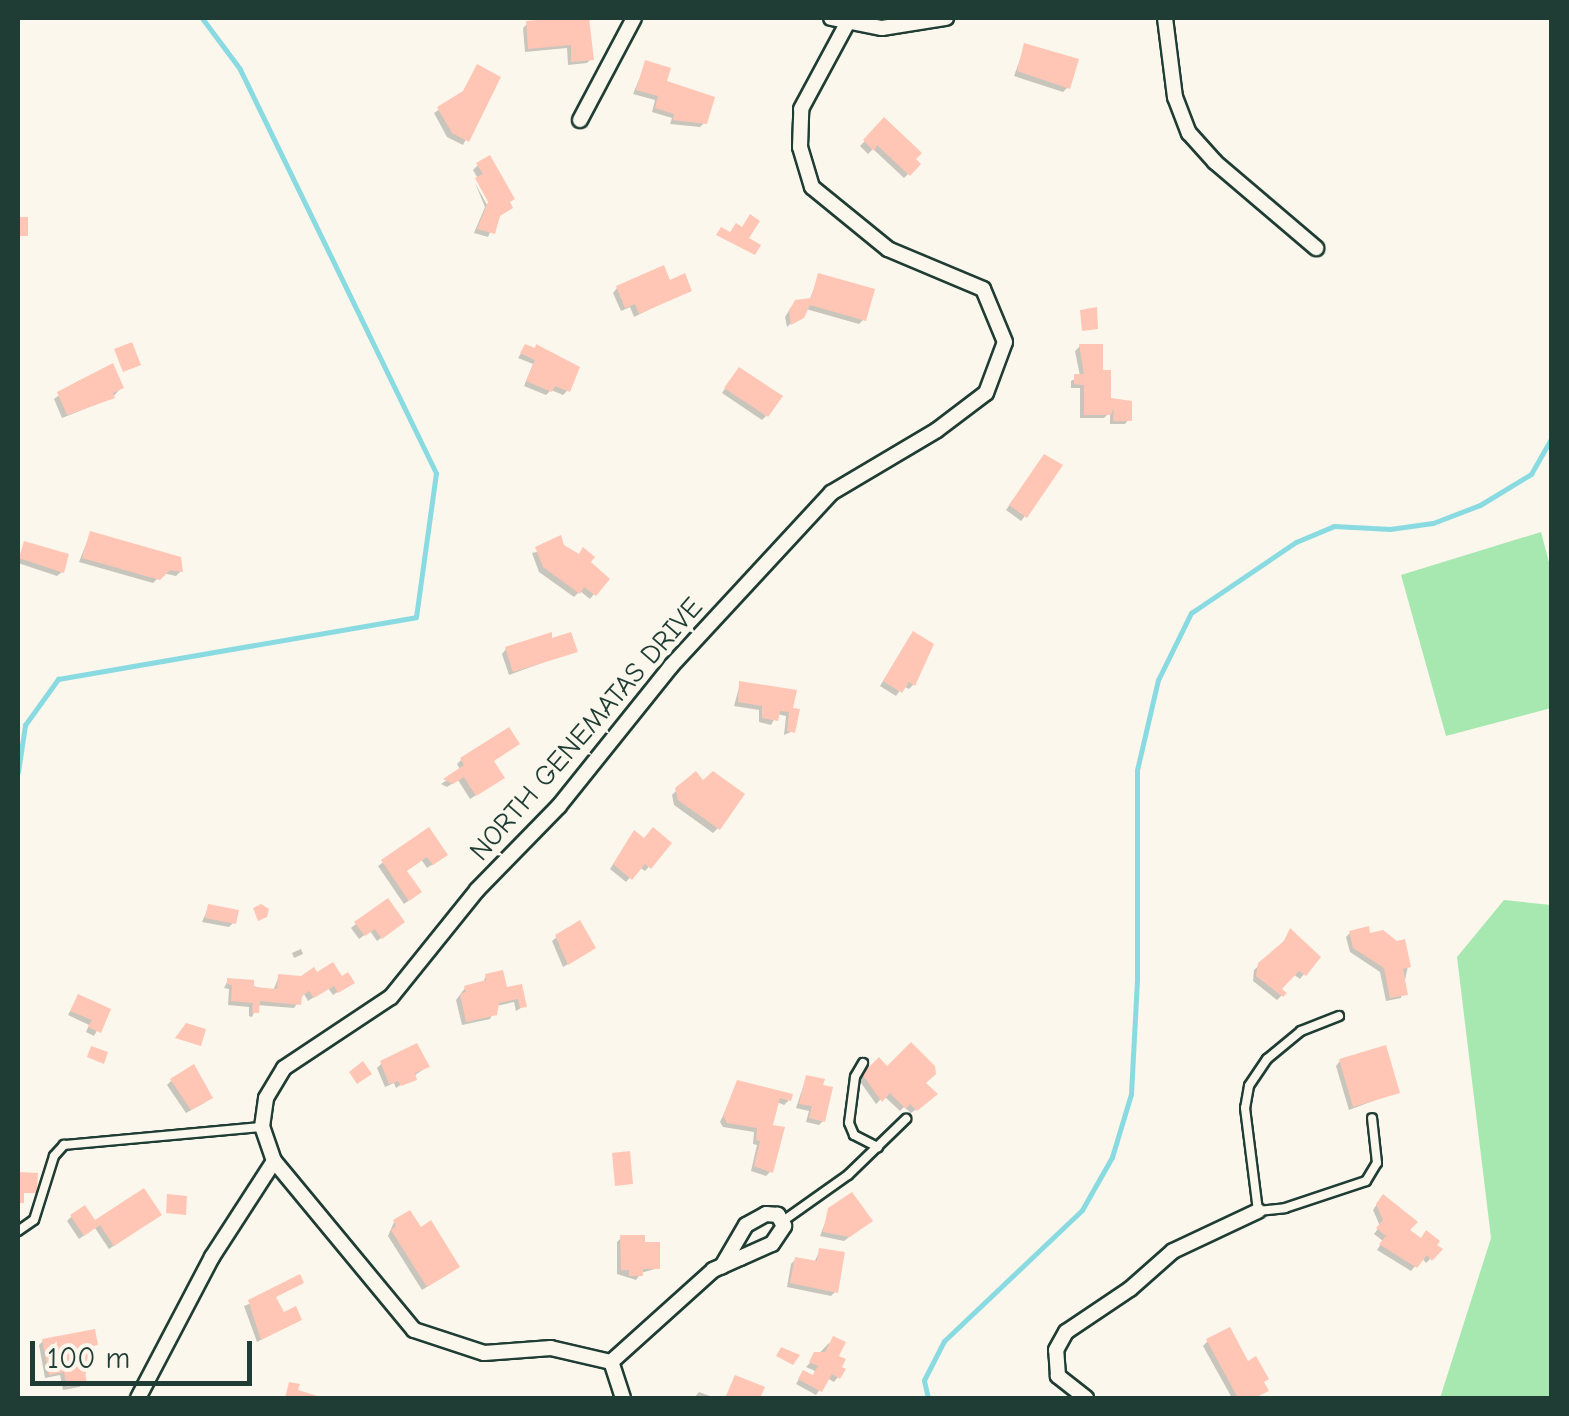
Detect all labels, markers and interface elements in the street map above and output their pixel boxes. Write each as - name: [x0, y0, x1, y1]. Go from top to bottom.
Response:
- street label: NORTH GENEMATAS DRIVE: [463, 591, 709, 867]
- scale bar: [35, 1321, 258, 1383]
- text: 100 m: [47, 1341, 130, 1376]

